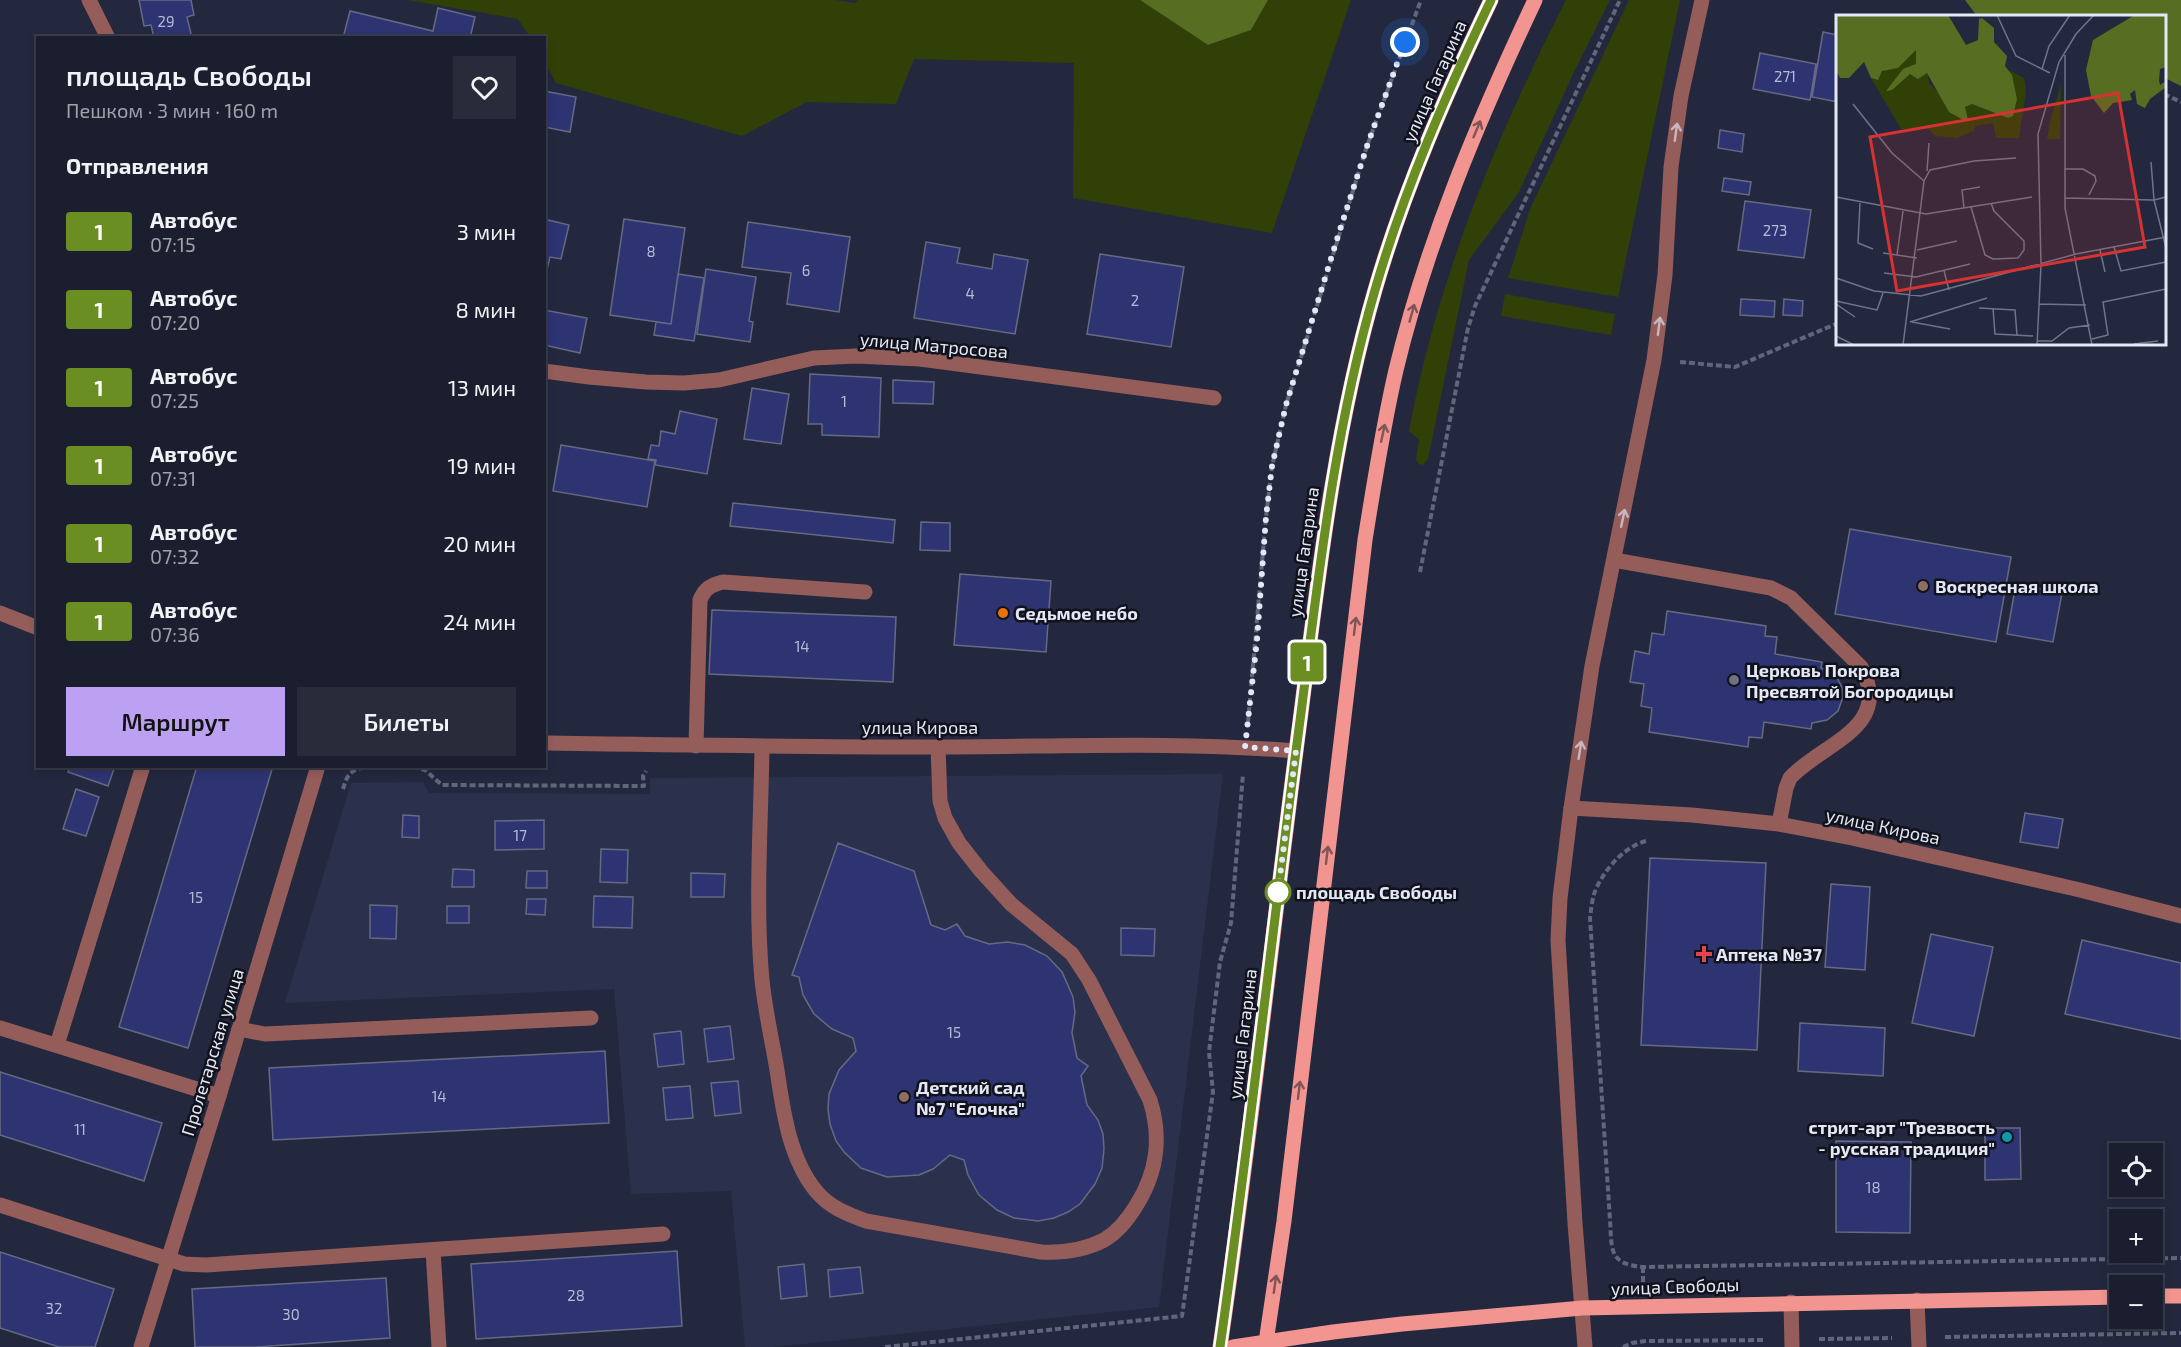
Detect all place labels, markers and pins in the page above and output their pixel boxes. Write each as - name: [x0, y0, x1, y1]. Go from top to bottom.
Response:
- place label: Воскресная школа: [1935, 575, 2099, 597]
- marker: Воскресная школа: [1916, 579, 1930, 593]
- place label: Седьмое небо: [1015, 602, 1138, 624]
- marker: Седьмое небо: [996, 606, 1010, 620]
- place label: Церковь Покрова Пресвятой Богородицы: [1746, 659, 1954, 702]
- marker: Церковь Покрова Пресвятой Богородицы: [1727, 673, 1741, 687]
- marker: площадь Свободы: [1265, 879, 1291, 905]
- place label: площадь Свободы: [1296, 881, 1457, 903]
- place label: Аптека №37: [1716, 943, 1822, 965]
- marker: Аптека №37: [1697, 947, 1711, 961]
- place label: Детский сад №7 "Елочка": [916, 1076, 1025, 1119]
- marker: Детский сад №7 "Елочка": [897, 1090, 911, 1104]
- place label: стрит-арт "Трезвость - русская традиция": [1809, 1116, 1995, 1159]
- marker: стрит-арт "Трезвость - русская традиция": [2000, 1130, 2014, 1144]

